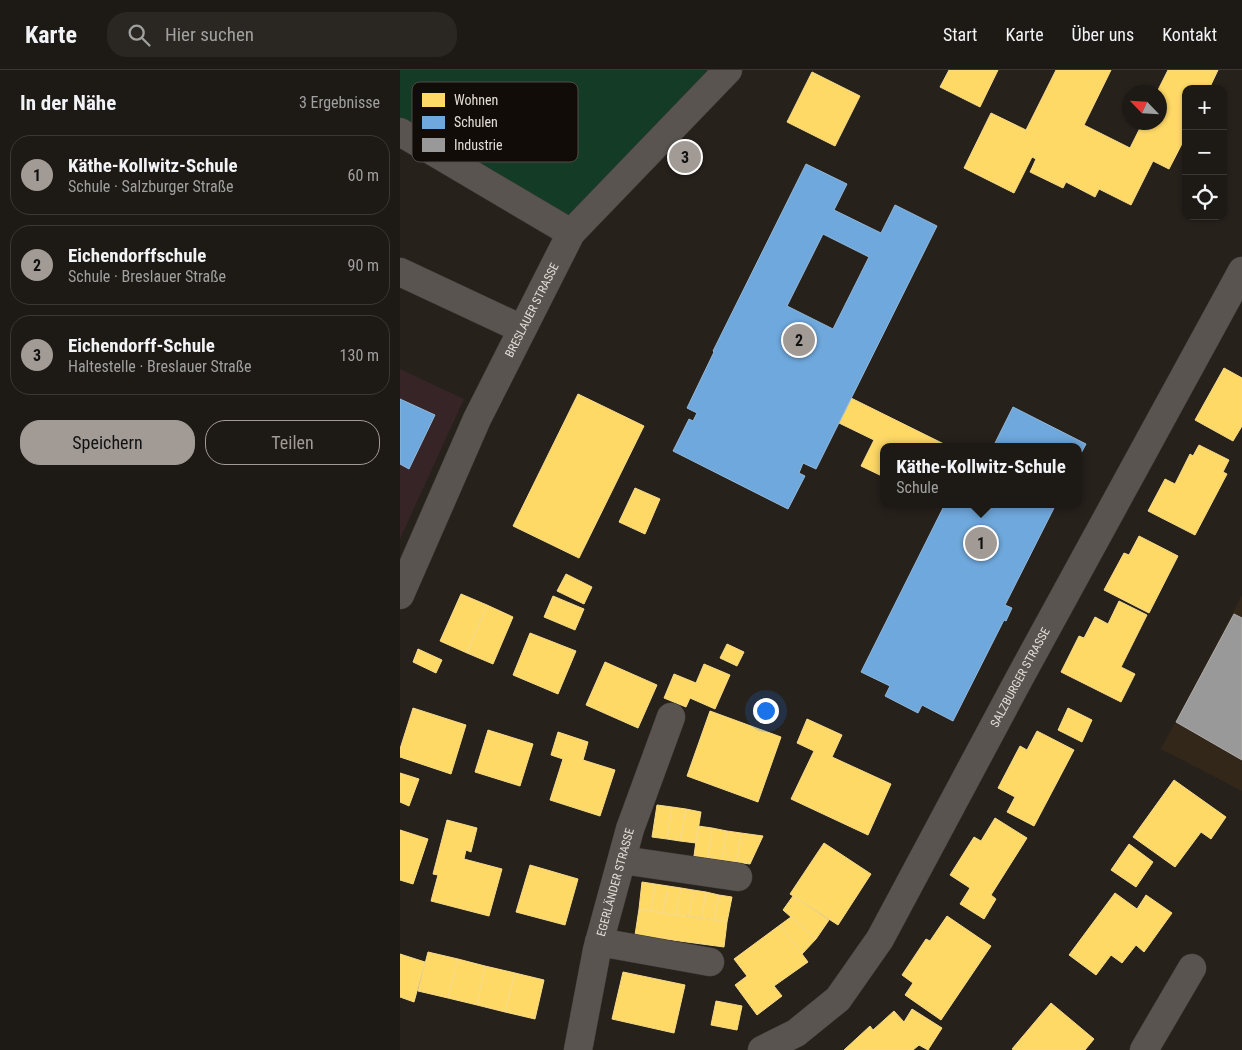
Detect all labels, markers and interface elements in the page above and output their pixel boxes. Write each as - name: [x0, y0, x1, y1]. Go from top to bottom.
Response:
- search box: [107, 12, 457, 57]
- text: Karte: [25, 21, 77, 49]
- icon: search: [125, 21, 153, 49]
- text: Hier suchen: [165, 23, 254, 46]
- text: Start: [943, 24, 977, 45]
- text: Karte: [1005, 24, 1044, 45]
- text: Über uns: [1072, 24, 1134, 45]
- text: Kontakt: [1162, 24, 1217, 45]
- legend: [412, 82, 578, 162]
- north arrow: [1122, 85, 1167, 130]
- map controls: [1182, 85, 1227, 220]
- button: +: [1182, 85, 1227, 130]
- text: In der Nähe: [20, 91, 116, 115]
- text: Wohnen: [454, 92, 498, 108]
- text: 3 Ergebnisse: [299, 93, 380, 112]
- text: Schulen: [454, 114, 498, 130]
- button: −: [1182, 130, 1227, 175]
- text: Industrie: [454, 137, 503, 153]
- pin: 3: [669, 138, 701, 176]
- text: Käthe-Kollwitz-Schule: [68, 154, 238, 177]
- text: 1: [33, 166, 41, 185]
- text: 60 m: [347, 166, 379, 185]
- button: locate: [1182, 175, 1227, 220]
- text: Schule · Salzburger Straße: [68, 177, 234, 196]
- text: Eichendorffschule: [68, 244, 206, 267]
- text: 2: [33, 256, 41, 275]
- text: 90 m: [347, 256, 379, 275]
- street label: BRESLAUER STRASSE: [502, 261, 562, 360]
- text: Schule · Breslauer Straße: [68, 267, 226, 286]
- pin: 2: [783, 321, 815, 359]
- text: Eichendorff-Schule: [68, 334, 215, 357]
- text: 3: [33, 346, 41, 365]
- text: 130 m: [340, 346, 379, 365]
- text: Haltestelle · Breslauer Straße: [68, 357, 252, 376]
- button: Speichern: [20, 420, 195, 465]
- button: Teilen: [205, 420, 380, 465]
- popup: [880, 443, 1082, 508]
- text: Käthe-Kollwitz-Schule: [896, 455, 1066, 478]
- text: Schule: [896, 478, 939, 497]
- pin: 1: [965, 524, 997, 562]
- street label: SALZBURGER STRASSE: [987, 625, 1053, 730]
- your location: [753, 698, 779, 724]
- street label: EGERLÄNDER STRASSE: [594, 826, 637, 938]

